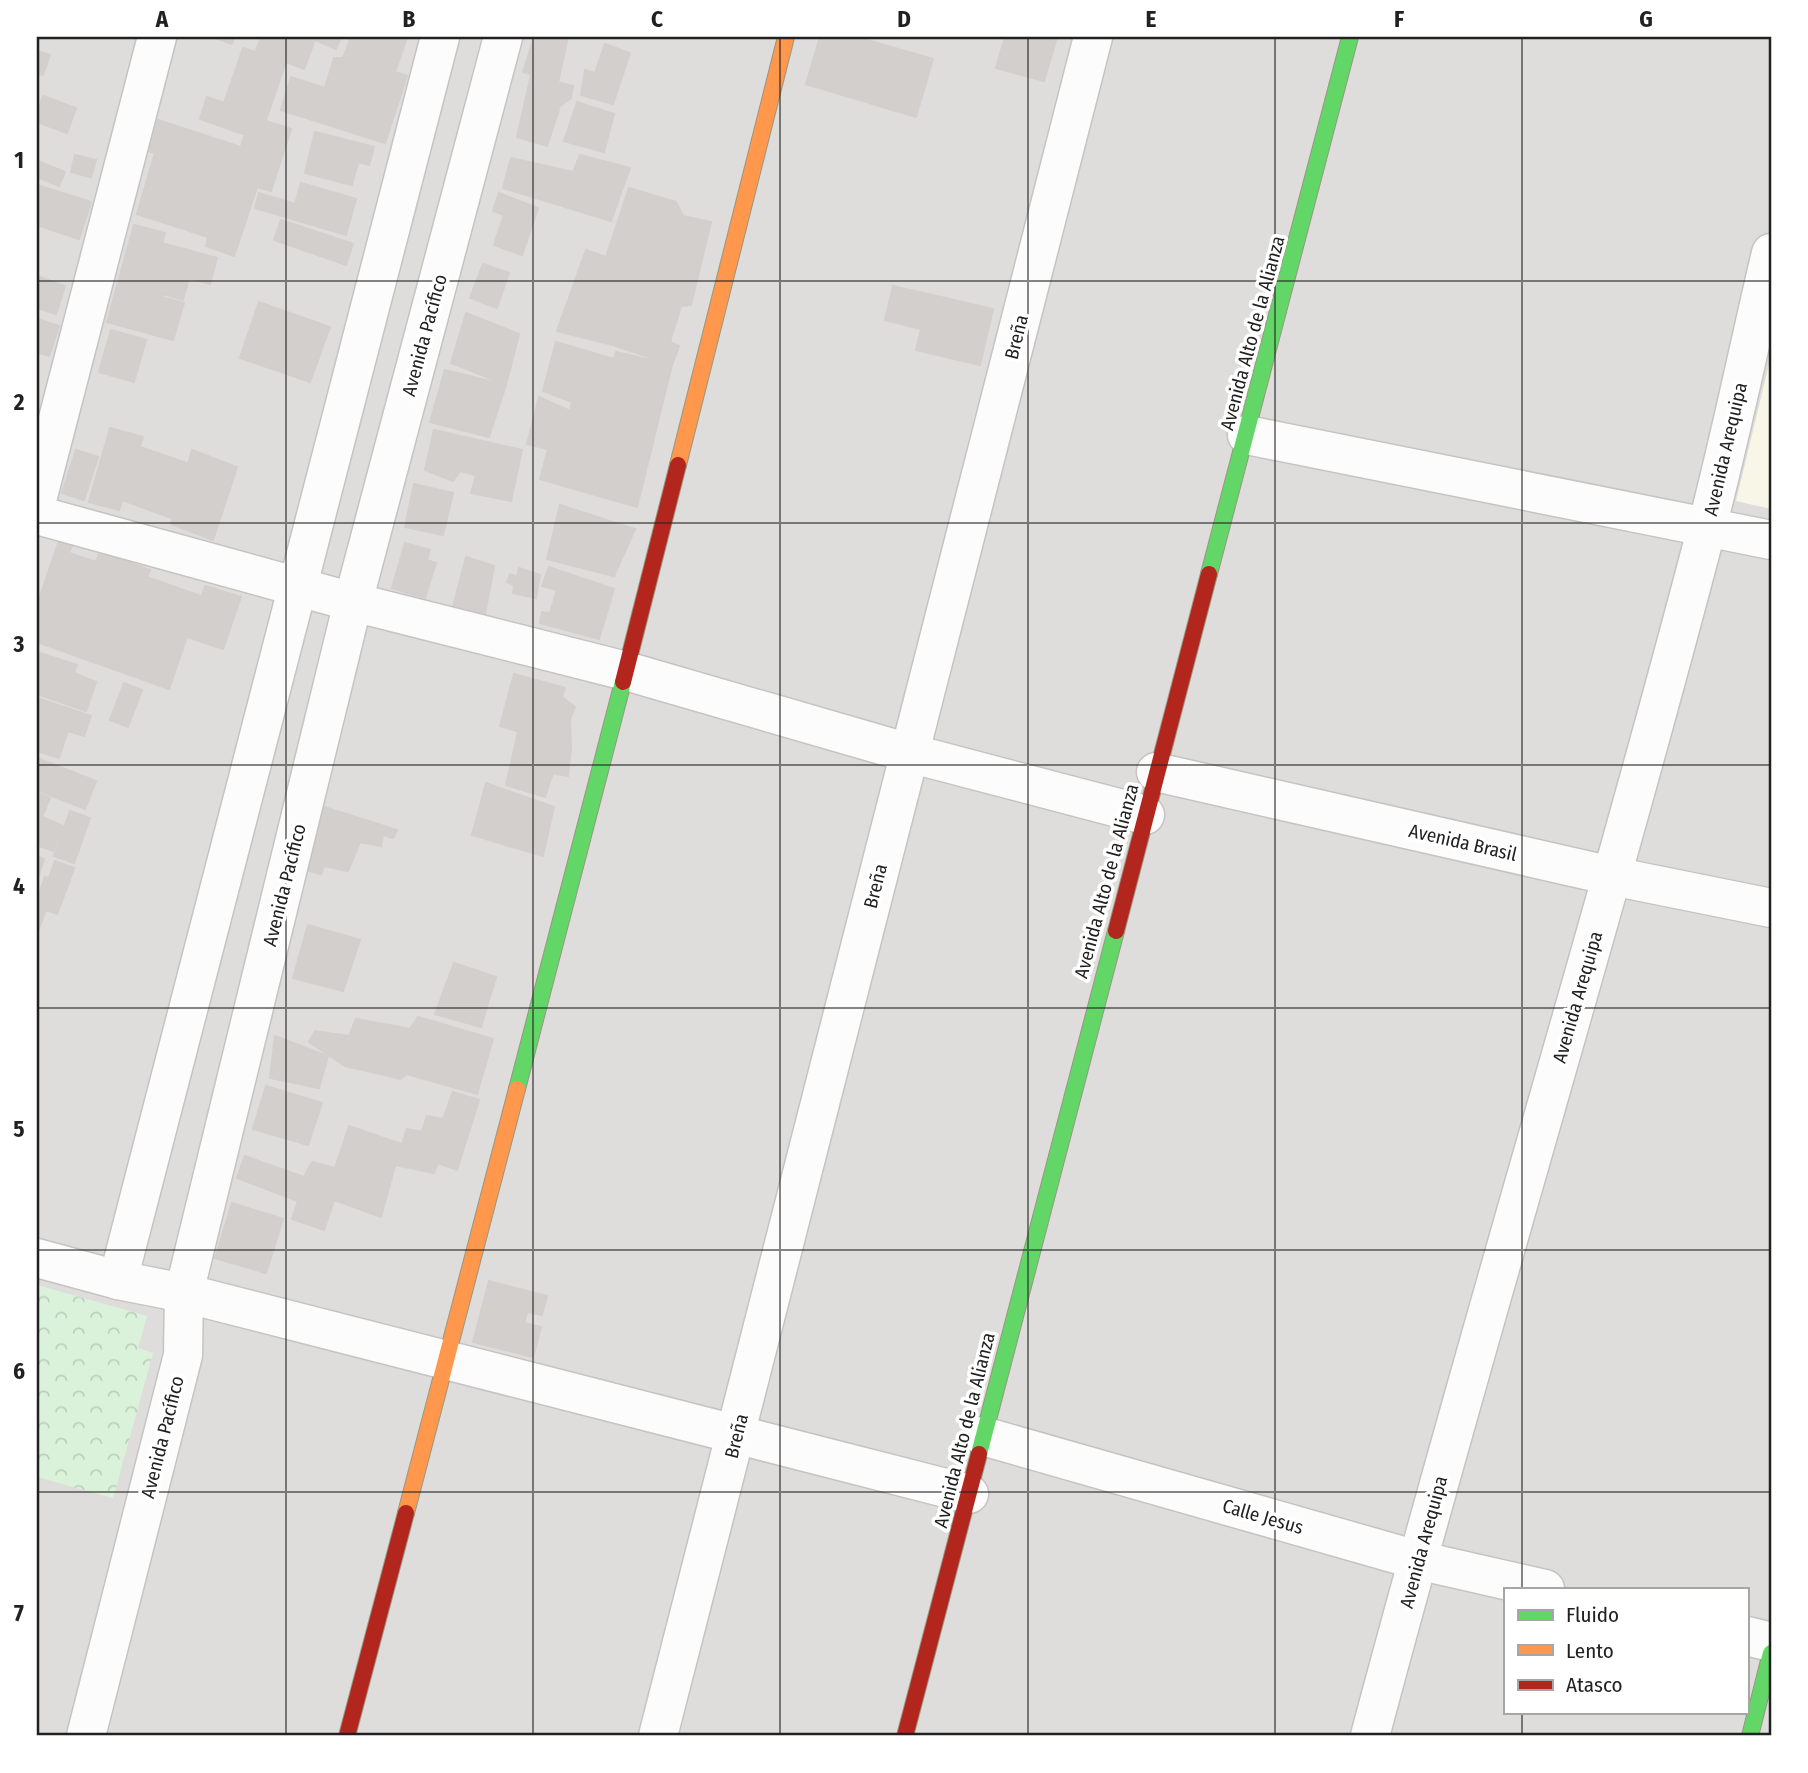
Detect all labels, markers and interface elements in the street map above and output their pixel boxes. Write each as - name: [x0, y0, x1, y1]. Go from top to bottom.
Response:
- text: A: [155, 5, 169, 33]
- text: B: [403, 5, 416, 33]
- text: C: [651, 5, 663, 33]
- text: D: [897, 5, 911, 33]
- text: E: [1146, 5, 1157, 33]
- text: F: [1394, 5, 1404, 33]
- text: G: [1639, 5, 1653, 33]
- text: 1: [14, 146, 24, 174]
- street label: Avenida Alto de la Alianza: [1215, 233, 1290, 433]
- street label: Avenida Pacífico: [397, 272, 452, 399]
- street label: Breña: [1000, 312, 1033, 362]
- street label: Avenida Arequipa: [1699, 380, 1752, 518]
- text: 2: [13, 388, 25, 416]
- text: 3: [13, 630, 25, 658]
- street label: Avenida Alto de la Alianza: [1069, 781, 1144, 981]
- street label: Avenida Brasil: [1407, 819, 1519, 866]
- street label: Avenida Pacífico: [258, 821, 311, 949]
- street label: Breña: [859, 861, 892, 911]
- text: 4: [13, 872, 25, 900]
- street label: Avenida Arequipa: [1548, 929, 1607, 1066]
- text: 5: [13, 1115, 25, 1143]
- street label: Avenida Alto de la Alianza: [929, 1330, 1000, 1530]
- text: 6: [13, 1357, 25, 1385]
- street label: Avenida Pacífico: [136, 1373, 189, 1501]
- street label: Breña: [720, 1411, 753, 1461]
- street label: Avenida Arequipa: [1395, 1473, 1452, 1611]
- street label: Calle Jesus: [1220, 1494, 1306, 1539]
- legend: [1504, 1588, 1748, 1714]
- text: 7: [14, 1599, 24, 1627]
- text: Fluido: [1566, 1602, 1619, 1628]
- text: Lento: [1566, 1638, 1614, 1664]
- text: Atasco: [1566, 1672, 1623, 1698]

